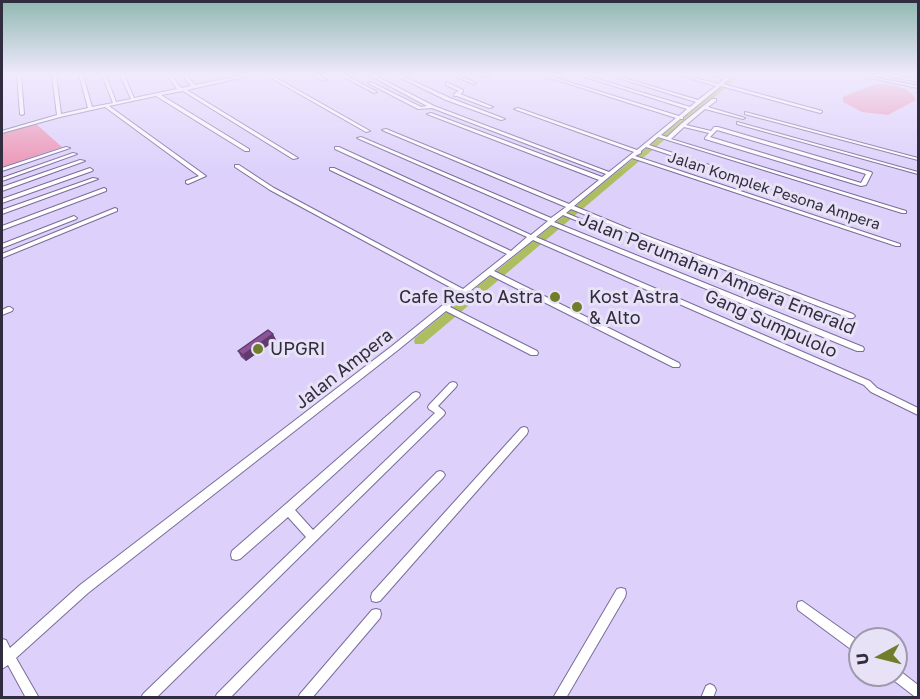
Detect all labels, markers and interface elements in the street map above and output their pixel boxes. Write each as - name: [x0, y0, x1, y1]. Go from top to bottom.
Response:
- street label: Jalan Komplek Pesona Ampera: [665, 148, 883, 234]
- street label: Jalan Perumahan Ampera Emerald: [575, 208, 859, 340]
- street label: Gang Sumpulolo: [701, 285, 841, 363]
- place label: Cafe Resto Astra: [399, 286, 543, 308]
- place label: Kost Astra & Alto: [589, 286, 679, 328]
- marker: Cafe Resto Astra: [548, 290, 562, 304]
- marker: Kost Astra & Alto: [570, 300, 584, 314]
- street label: Jalan Ampera: [291, 324, 397, 414]
- place label: UPGRI: [270, 338, 326, 360]
- marker: UPGRI: [251, 342, 265, 356]
- north arrow: [848, 627, 908, 687]
- text: U: [851, 652, 873, 666]

